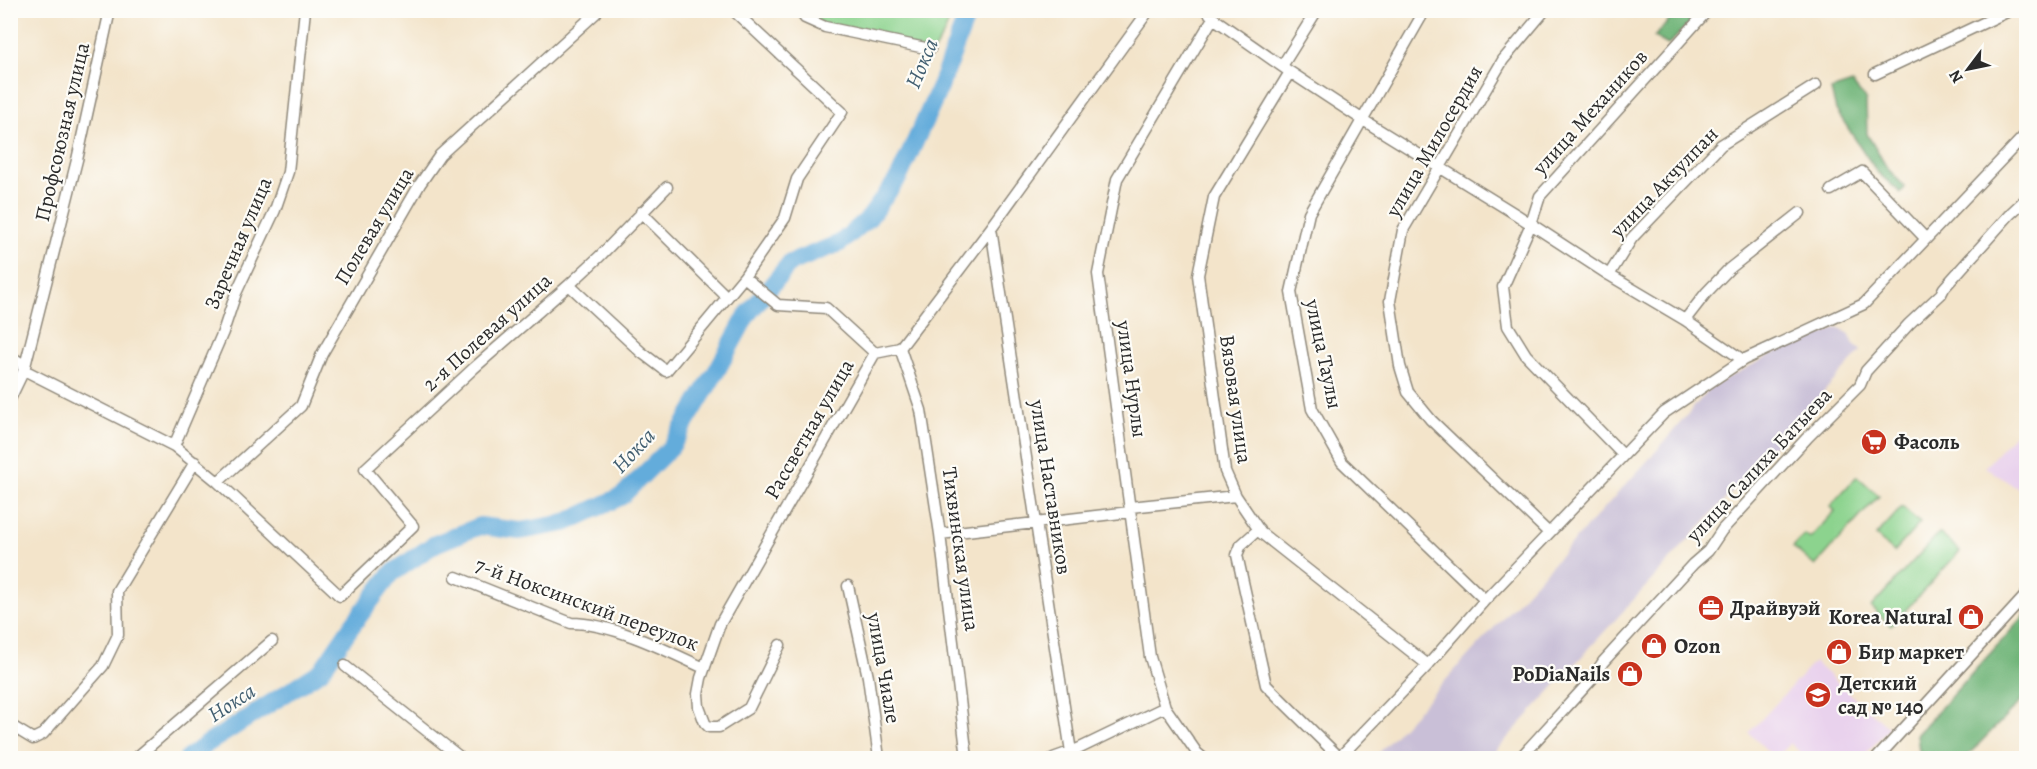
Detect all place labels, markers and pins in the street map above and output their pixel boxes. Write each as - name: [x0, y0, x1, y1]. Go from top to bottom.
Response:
- supermarket icon: Фасоль: [1859, 427, 1889, 457]
- place label: Фасоль: [1894, 428, 1960, 456]
- office icon: Драйвуэй: [1696, 593, 1726, 623]
- place label: Драйвуэй: [1730, 594, 1821, 622]
- shop icon: Korea Natural: [1956, 602, 1986, 632]
- place label: Korea Natural: [1829, 603, 1952, 631]
- shop icon: Ozon: [1639, 631, 1669, 661]
- place label: Ozon: [1674, 632, 1721, 660]
- shop icon: Бир маркет: [1824, 637, 1854, 667]
- place label: Бир маркет: [1858, 638, 1965, 666]
- shop icon: PoDiaNails: [1615, 659, 1645, 689]
- place label: PoDiaNails: [1512, 660, 1610, 688]
- place label: Детский сад № 140: [1838, 669, 1924, 721]
- school or university icon: Детский сад № 140: [1803, 680, 1833, 710]

